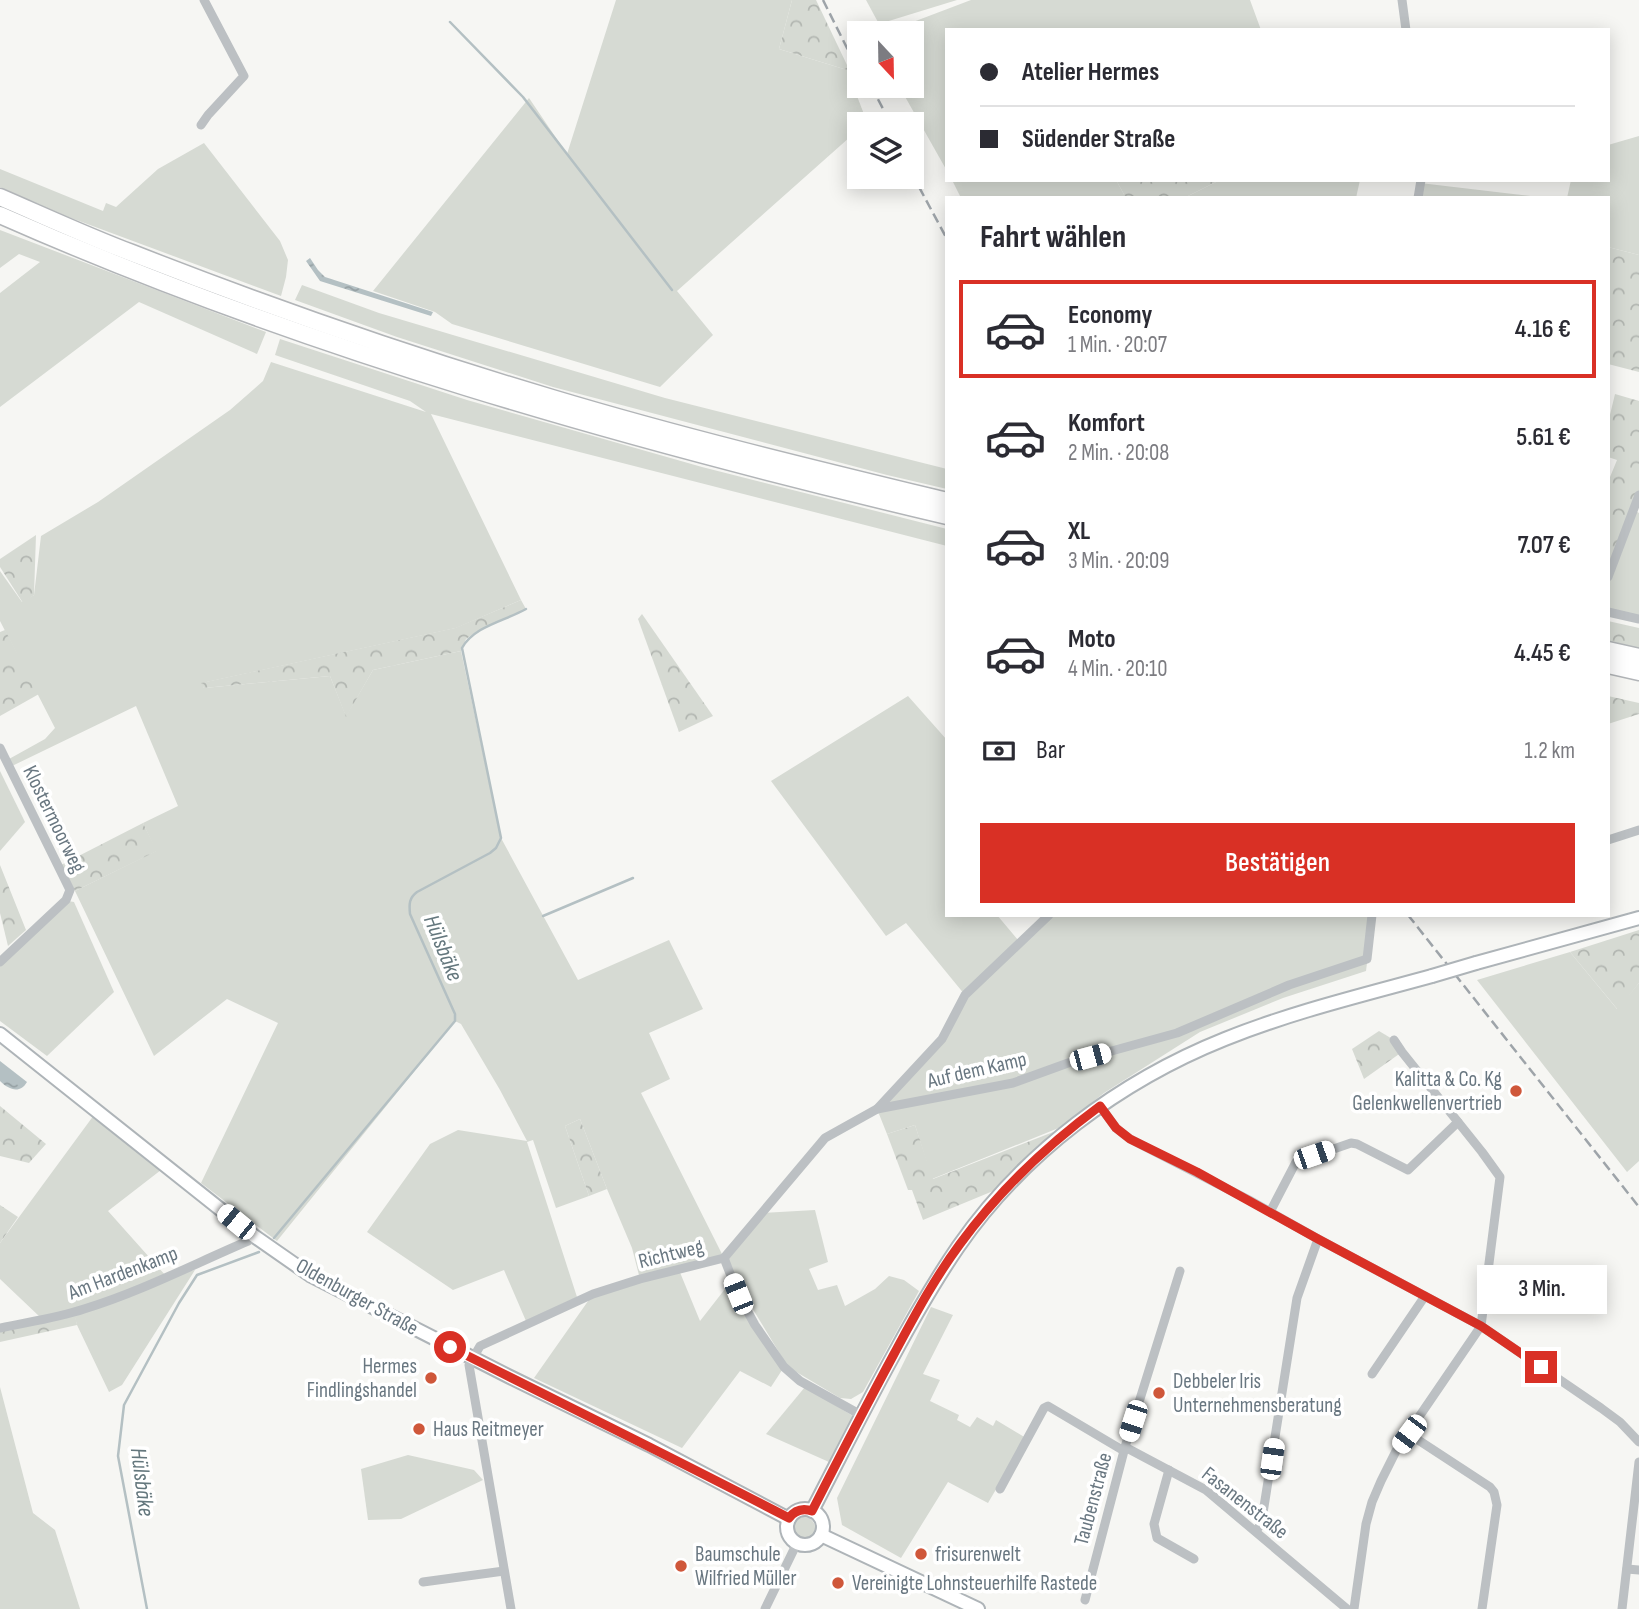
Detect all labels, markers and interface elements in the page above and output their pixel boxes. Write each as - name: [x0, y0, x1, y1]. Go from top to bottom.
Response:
- north arrow: [847, 21, 924, 98]
- map controls: [847, 21, 924, 189]
- text: Atelier Hermes: [1022, 57, 1159, 88]
- button: layers: [847, 112, 924, 189]
- text: Südender Straße: [1022, 124, 1175, 155]
- text: Fahrt wählen: [980, 218, 1126, 257]
- icon: car: [984, 298, 1047, 361]
- text: Economy: [1068, 300, 1152, 331]
- text: 4.16 €: [1515, 314, 1571, 345]
- text: 1 Min. · 20:07: [1068, 331, 1167, 359]
- icon: car: [984, 406, 1047, 469]
- text: Komfort: [1068, 408, 1145, 439]
- text: 5.61 €: [1516, 422, 1571, 453]
- text: 2 Min. · 20:08: [1068, 439, 1169, 467]
- icon: car: [984, 514, 1047, 577]
- text: XL: [1068, 516, 1090, 547]
- text: 7.07 €: [1517, 530, 1571, 561]
- text: 3 Min. · 20:09: [1068, 547, 1170, 575]
- icon: car: [984, 622, 1047, 685]
- text: Moto: [1068, 624, 1116, 655]
- text: 4.45 €: [1514, 638, 1571, 669]
- text: 4 Min. · 20:10: [1068, 655, 1167, 683]
- icon: cash: [980, 732, 1018, 770]
- text: Bar: [1036, 735, 1065, 766]
- text: 1.2 km: [1525, 737, 1575, 765]
- street label: Klostermoorweg: [17, 761, 91, 877]
- button: Bestätigen: [980, 823, 1575, 903]
- water label: Hülsbäke: [417, 911, 469, 985]
- car: [1067, 1041, 1114, 1073]
- street label: Auf dem Kamp: [924, 1046, 1029, 1094]
- place label: Kalitta & Co. Kg Gelenkwellenvertrieb: [1352, 1067, 1502, 1116]
- marker: Kalitta & Co. Kg Gelenkwellenvertrieb: [1508, 1083, 1524, 1099]
- car: [1291, 1138, 1338, 1172]
- car: [214, 1201, 259, 1243]
- street label: Richtweg: [636, 1234, 706, 1274]
- street label: Am Hardenkamp: [64, 1241, 181, 1306]
- street label: Oldenburger Straße: [291, 1253, 423, 1341]
- callout: 3 Min.: [1476, 1266, 1606, 1314]
- car: [721, 1271, 756, 1317]
- text: 3 Min.: [1518, 1275, 1566, 1303]
- route start: [434, 1331, 466, 1363]
- route end: [1525, 1351, 1557, 1383]
- place label: Hermes Findlingshandel: [307, 1354, 417, 1403]
- place label: Debbeler Iris Unternehmensberatung: [1173, 1369, 1342, 1418]
- marker: Hermes Findlingshandel: [423, 1370, 439, 1386]
- marker: Debbeler Iris Unternehmensberatung: [1151, 1385, 1167, 1401]
- car: [1117, 1398, 1150, 1444]
- car: [1388, 1411, 1431, 1457]
- place label: Haus Reitmeyer: [433, 1417, 544, 1442]
- marker: Haus Reitmeyer: [411, 1421, 427, 1437]
- car: [1259, 1437, 1286, 1481]
- water label: Hülsbäke: [124, 1446, 160, 1518]
- street label: Taubenstraße: [1069, 1450, 1117, 1548]
- street label: Fasanenstraße: [1197, 1462, 1293, 1544]
- place label: Baumschule Wilfried Müller: [695, 1542, 797, 1591]
- place label: frisurenwelt: [935, 1542, 1021, 1567]
- marker: frisurenwelt: [913, 1546, 929, 1562]
- marker: Baumschule Wilfried Müller: [673, 1558, 689, 1574]
- place label: Vereinigte Lohnsteuerhilfe Rastede: [852, 1571, 1097, 1596]
- marker: Vereinigte Lohnsteuerhilfe Rastede: [830, 1575, 846, 1591]

